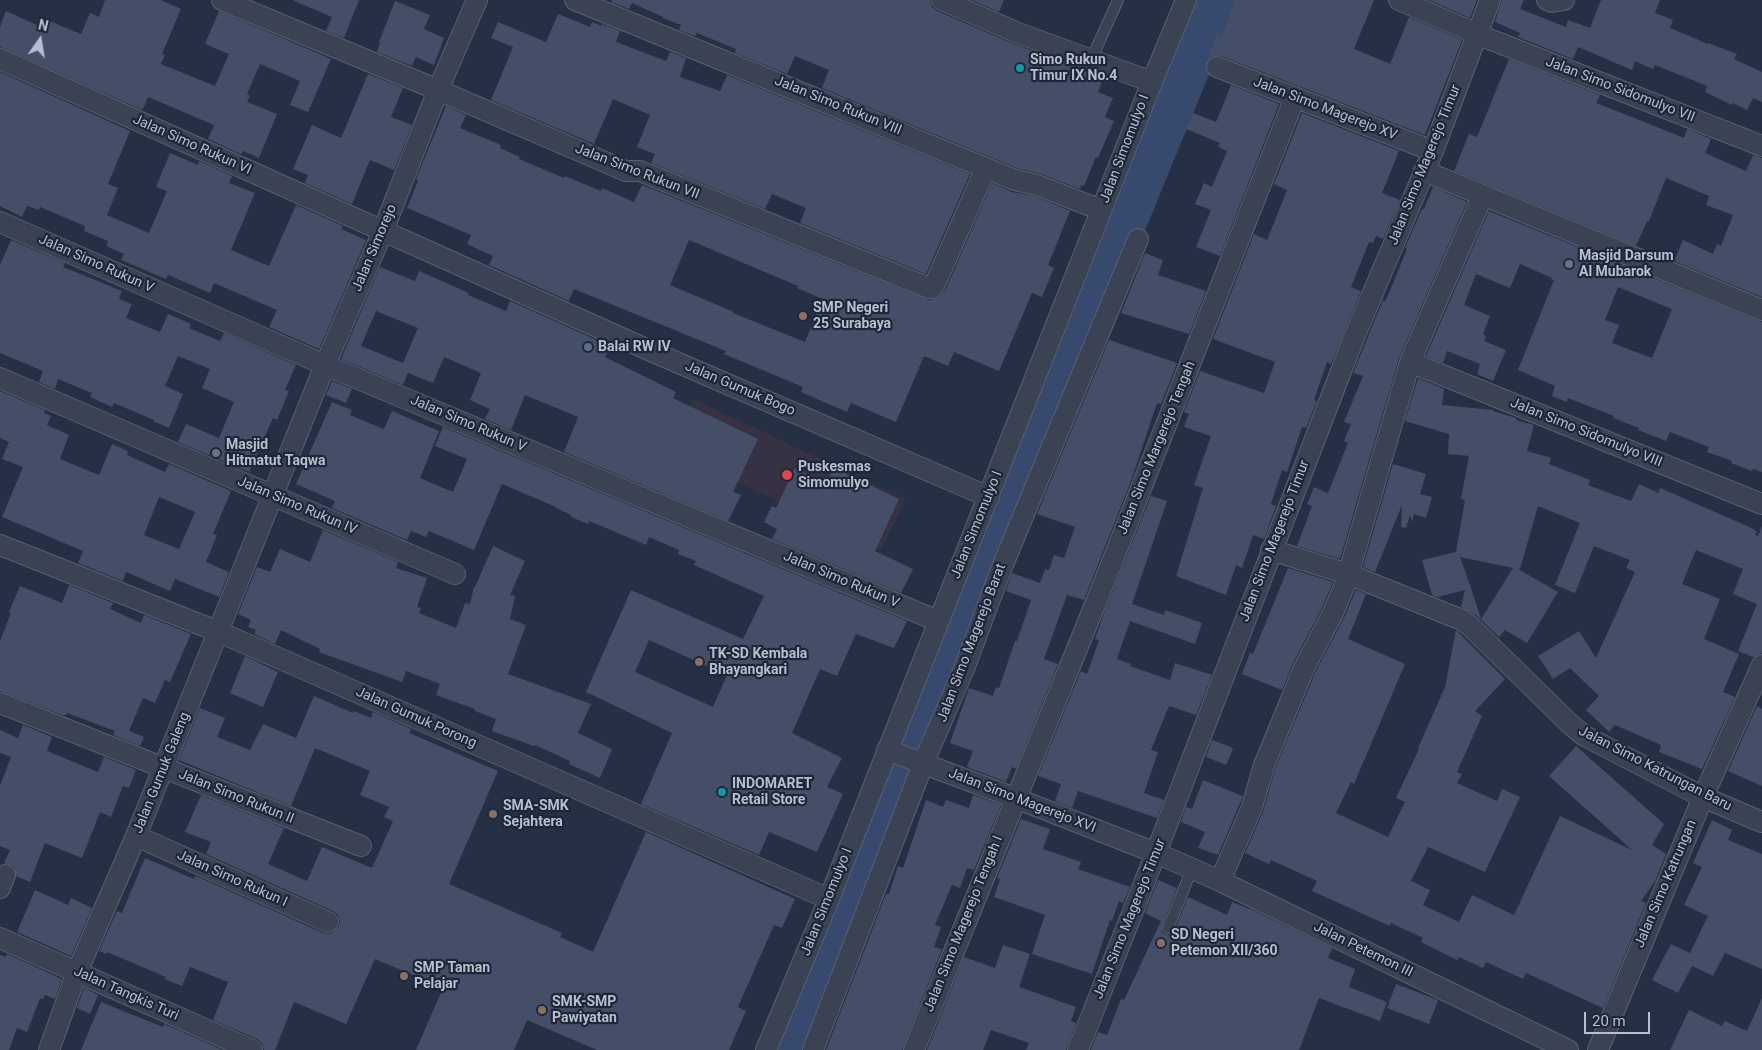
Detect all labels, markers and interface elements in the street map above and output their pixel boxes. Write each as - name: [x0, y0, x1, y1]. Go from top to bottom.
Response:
- north arrow: [15, 15, 65, 65]
- text: N: [37, 16, 50, 34]
- place label: Simo Rukun Timur IX No.4: [1030, 52, 1117, 84]
- street label: Jalan Simo Sidomulyo VII: [1543, 54, 1697, 126]
- marker: Simo Rukun Timur IX No.4: [1014, 62, 1026, 74]
- street label: Jalan Simo Rukun VIII: [772, 73, 904, 139]
- street label: Jalan Simo Magerejo XV: [1251, 74, 1399, 144]
- street label: Jalan Simo Magerejo Timur: [1385, 82, 1465, 248]
- street label: Jalan Simomulyo I: [1097, 92, 1153, 206]
- street label: Jalan Simo Rukun VI: [130, 111, 254, 179]
- street label: Jalan Simo Rukun VII: [572, 141, 702, 203]
- street label: Jalan Simorejo: [349, 202, 401, 294]
- street label: Jalan Simo Rukun V: [36, 231, 156, 297]
- place label: Masjid Darsum Al Mubarok: [1579, 248, 1674, 280]
- marker: Masjid Darsum Al Mubarok: [1563, 258, 1575, 270]
- place label: SMP Negeri 25 Surabaya: [813, 300, 891, 332]
- marker: SMP Negeri 25 Surabaya: [797, 310, 809, 322]
- place label: Balai RW IV: [598, 339, 671, 355]
- marker: Balai RW IV: [582, 341, 594, 353]
- street label: Jalan Gumuk Bogo: [682, 358, 798, 420]
- street label: Jalan Simo Margerejo Tengah: [1114, 359, 1200, 537]
- street label: Jalan Simo Rukun V: [408, 392, 528, 456]
- street label: Jalan Simo Sidomulyo VIII: [1508, 395, 1664, 471]
- place label: Masjid Hitmatut Taqwa: [226, 437, 326, 470]
- marker: Masjid Hitmatut Taqwa: [210, 447, 222, 459]
- street label: Jalan Simo Magerejo Timur: [1236, 458, 1314, 624]
- place label: Puskesmas Simomulyo: [798, 459, 871, 492]
- marker: Puskesmas Simomulyo: [780, 468, 794, 482]
- street label: Jalan Simomulyo I: [948, 469, 1006, 581]
- street label: Jalan Simo Rukun IV: [235, 473, 359, 539]
- street label: Jalan Simo Rukun V: [781, 548, 901, 612]
- street label: Jalan Simo Magerejo Barat: [934, 562, 1010, 724]
- place label: TK-SD Kembala Bhayangkari: [709, 646, 807, 679]
- marker: TK-SD Kembala Bhayangkari: [693, 656, 705, 668]
- street label: Jalan Gumuk Porong: [353, 684, 479, 752]
- street label: Jalan Gumuk Galeng: [130, 710, 194, 836]
- street label: Jalan Simo Katrungan Baru: [1576, 723, 1734, 815]
- street label: Jalan Simo Magerejo XVI: [946, 765, 1098, 837]
- street label: Jalan Simo Rukun II: [176, 766, 296, 828]
- place label: INDOMARET Retail Store: [732, 776, 812, 809]
- marker: INDOMARET Retail Store: [716, 786, 728, 798]
- place label: SMA-SMK Sejahtera: [503, 798, 569, 830]
- marker: SMA-SMK Sejahtera: [487, 808, 499, 820]
- street label: Jalan Simo Katrungan: [1631, 817, 1701, 951]
- street label: Jalan Simo Magerejo Tengah I: [921, 834, 1007, 1014]
- street label: Jalan Simo Magerejo Timur: [1090, 836, 1170, 1002]
- street label: Jalan Simomulyo I: [798, 846, 856, 958]
- street label: Jalan Simo Rukun I: [174, 847, 290, 911]
- street label: Jalan Petemon III: [1311, 919, 1415, 981]
- place label: SD Negeri Petemon XII/360: [1171, 927, 1278, 960]
- marker: SD Negeri Petemon XII/360: [1155, 937, 1167, 949]
- place label: SMP Taman Pelajar: [414, 960, 490, 992]
- street label: Jalan Tangkis Turi: [71, 963, 181, 1025]
- marker: SMP Taman Pelajar: [398, 970, 410, 982]
- place label: SMK-SMP Pawiyatan: [552, 994, 617, 1026]
- scale bar: [1587, 1002, 1653, 1034]
- marker: SMK-SMP Pawiyatan: [536, 1004, 548, 1016]
- text: 20 m: [1592, 1012, 1626, 1030]

